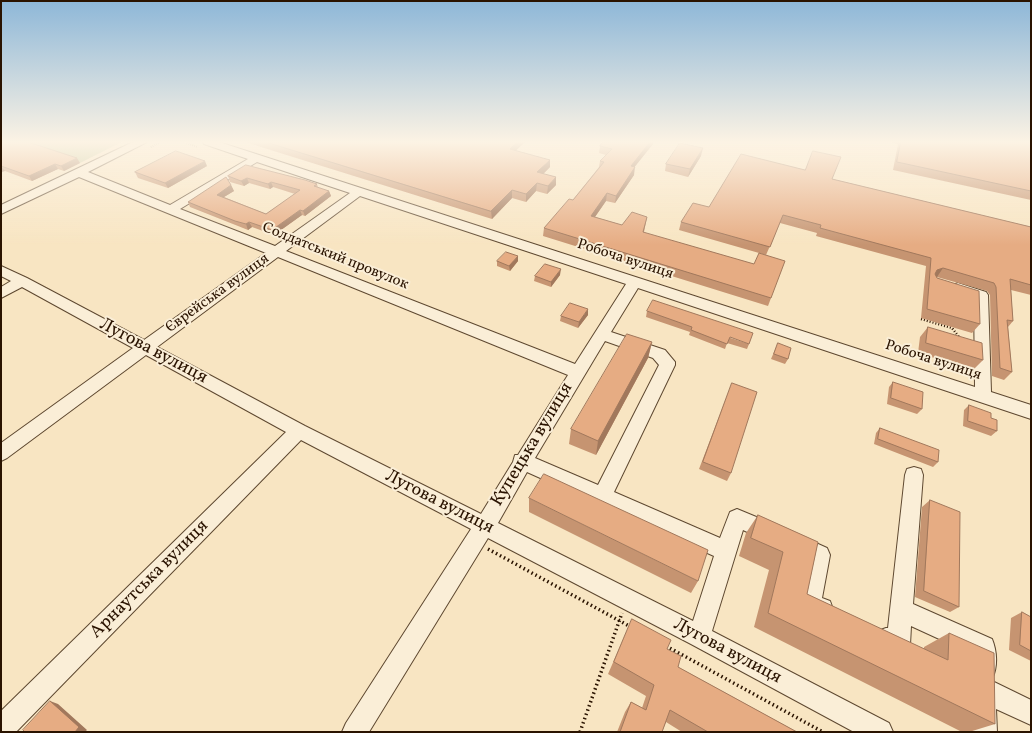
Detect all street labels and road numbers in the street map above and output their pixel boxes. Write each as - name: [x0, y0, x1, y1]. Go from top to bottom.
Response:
- street label: Солдатський провулок: [259, 219, 411, 295]
- street label: Робоча вулиця: [575, 236, 675, 284]
- street label: Єврейська вулиця: [163, 250, 273, 338]
- street label: Лугова вулиця: [95, 314, 211, 390]
- street label: Робоча вулиця: [883, 337, 983, 385]
- street label: Купецька вулиця: [488, 379, 578, 511]
- street label: Лугова вулиця: [381, 466, 497, 540]
- street label: Арнаутська вулиця: [86, 516, 214, 644]
- street label: Лугова вулиця: [669, 614, 785, 690]

